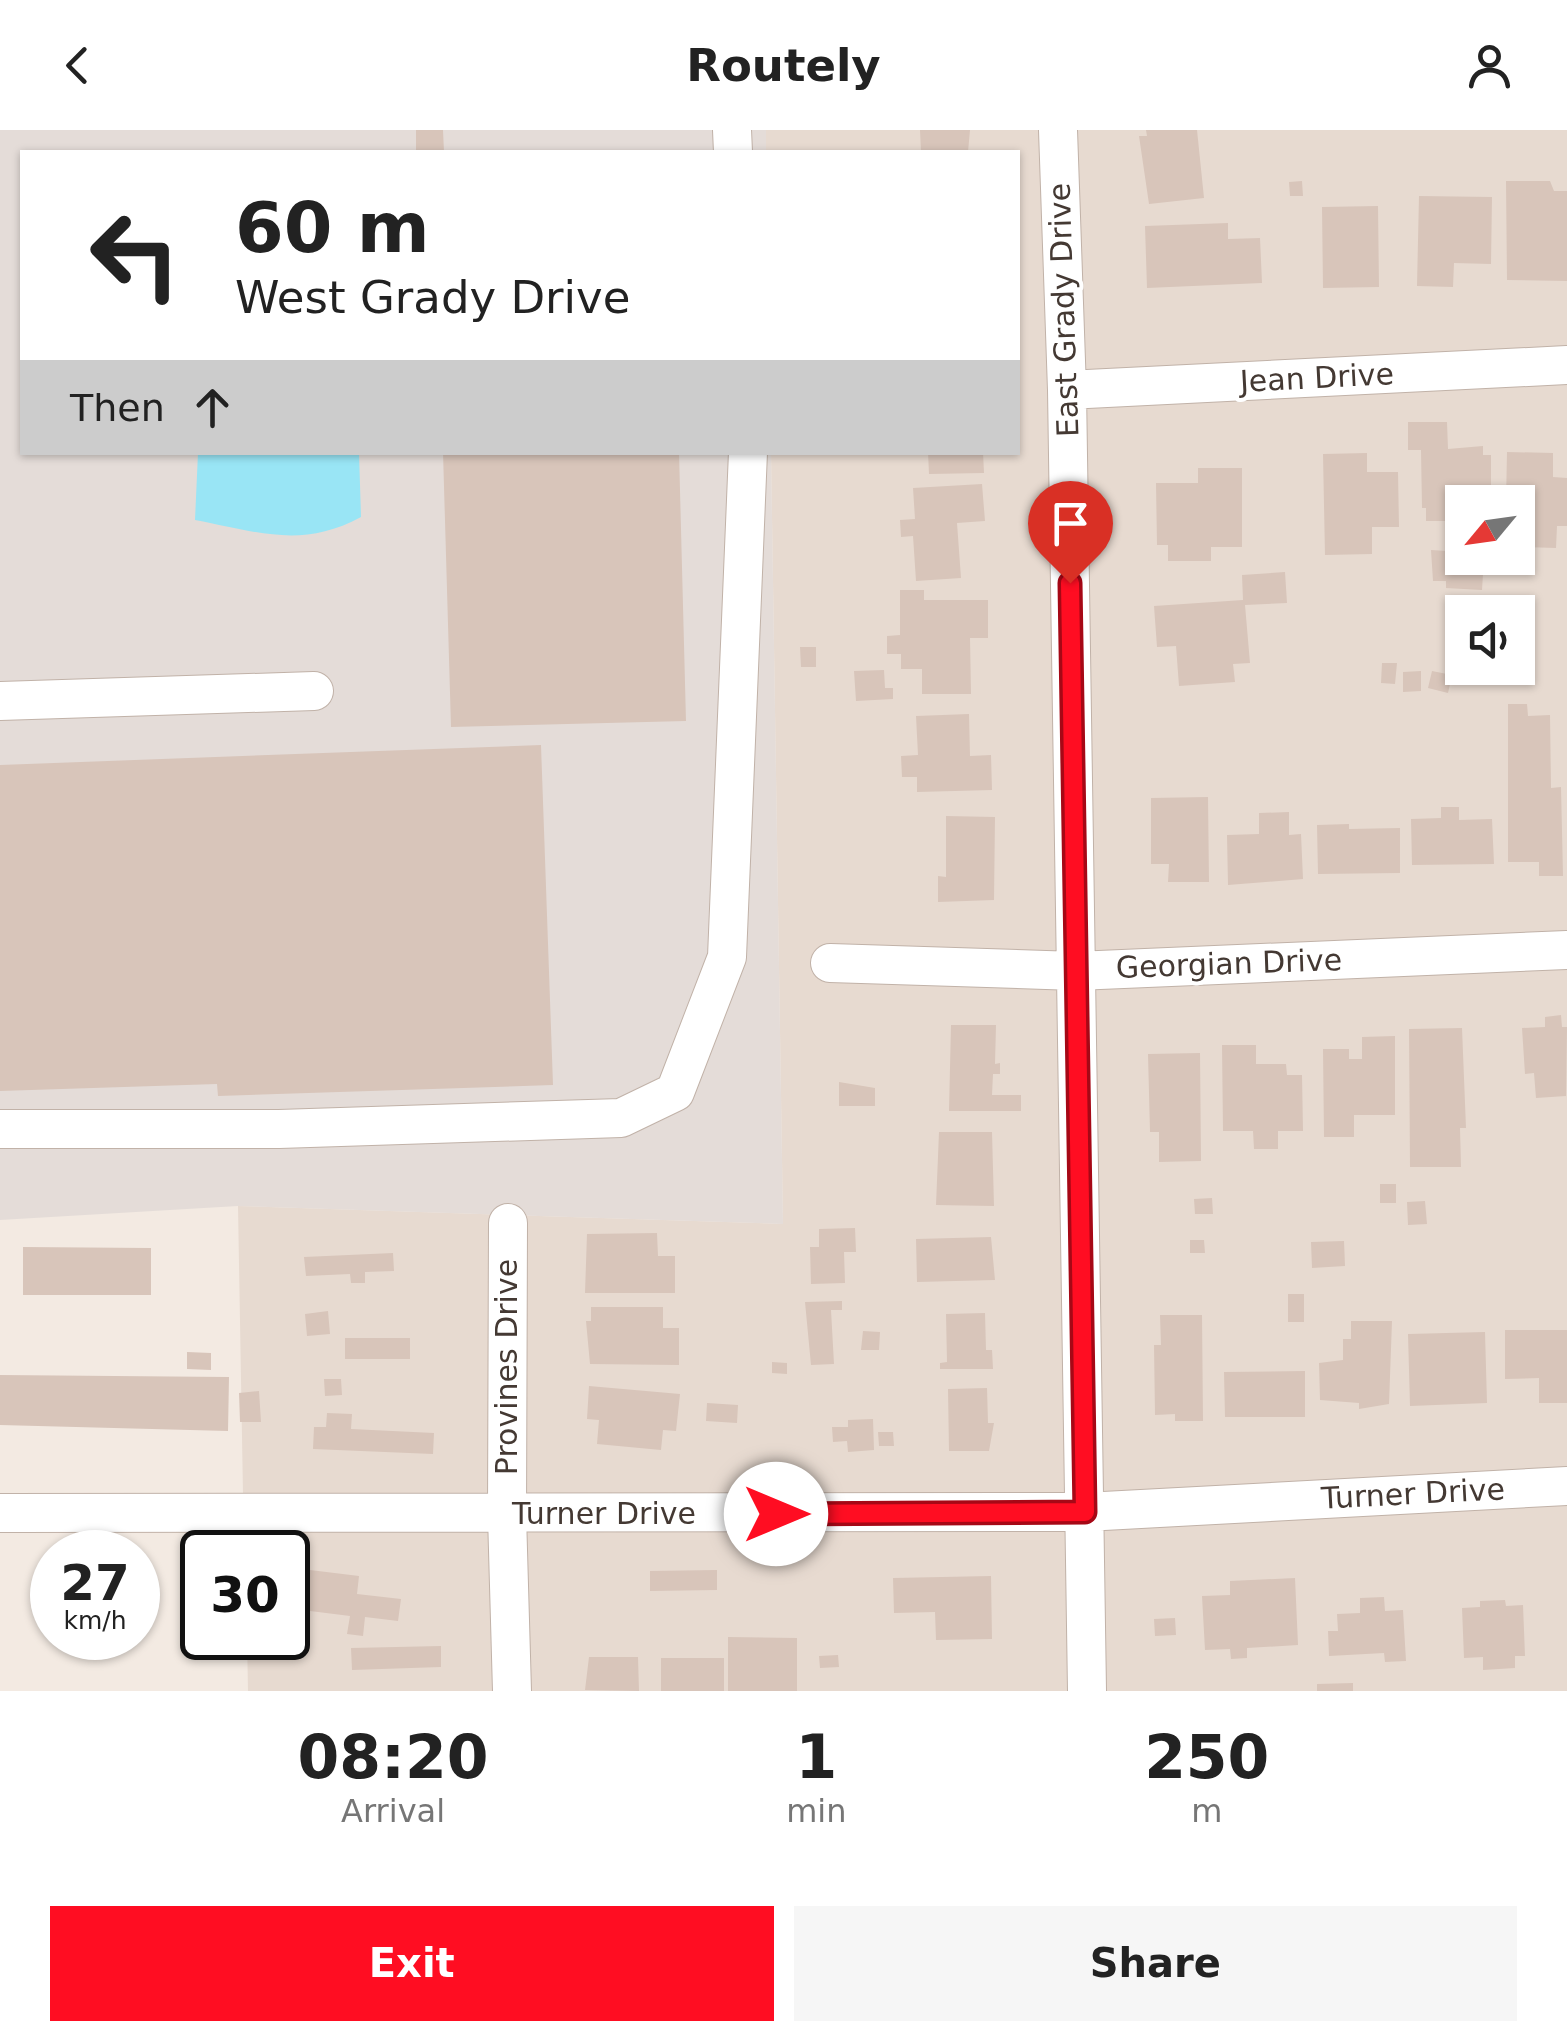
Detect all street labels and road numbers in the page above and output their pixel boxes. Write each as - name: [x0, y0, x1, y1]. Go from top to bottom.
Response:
- street label: East Grady Drive: [1042, 182, 1085, 438]
- street label: Jean Drive: [1237, 356, 1395, 399]
- street label: Georgian Drive: [1115, 942, 1343, 985]
- street label: Provines Drive: [489, 1259, 524, 1475]
- street label: Turner Drive: [1319, 1471, 1506, 1516]
- street label: Turner Drive: [511, 1496, 696, 1531]

